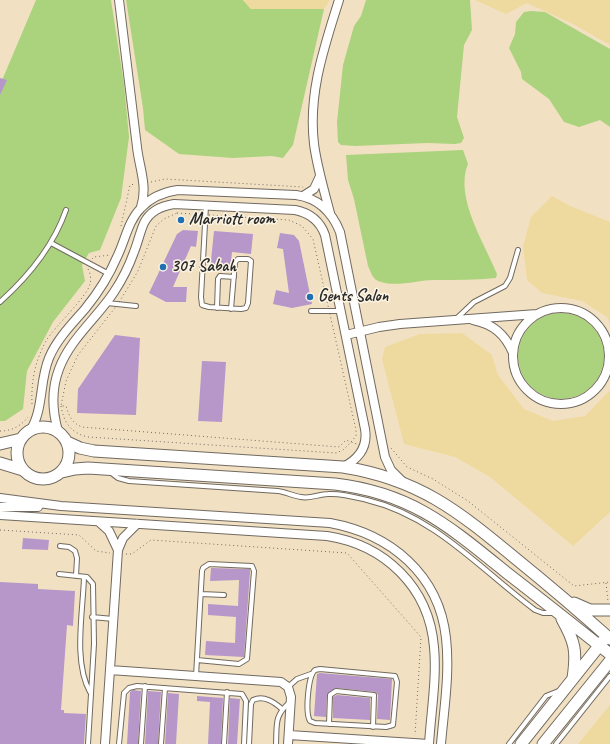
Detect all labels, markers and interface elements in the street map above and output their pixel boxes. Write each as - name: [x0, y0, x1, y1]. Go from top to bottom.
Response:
- place label: Marriott room: [189, 210, 275, 230]
- marker: Marriott room: [176, 215, 186, 225]
- place label: 307 Sabah: [171, 257, 236, 277]
- marker: 307 Sabah: [158, 262, 168, 272]
- place label: Gents Salon: [318, 287, 388, 307]
- marker: Gents Salon: [305, 292, 315, 302]

